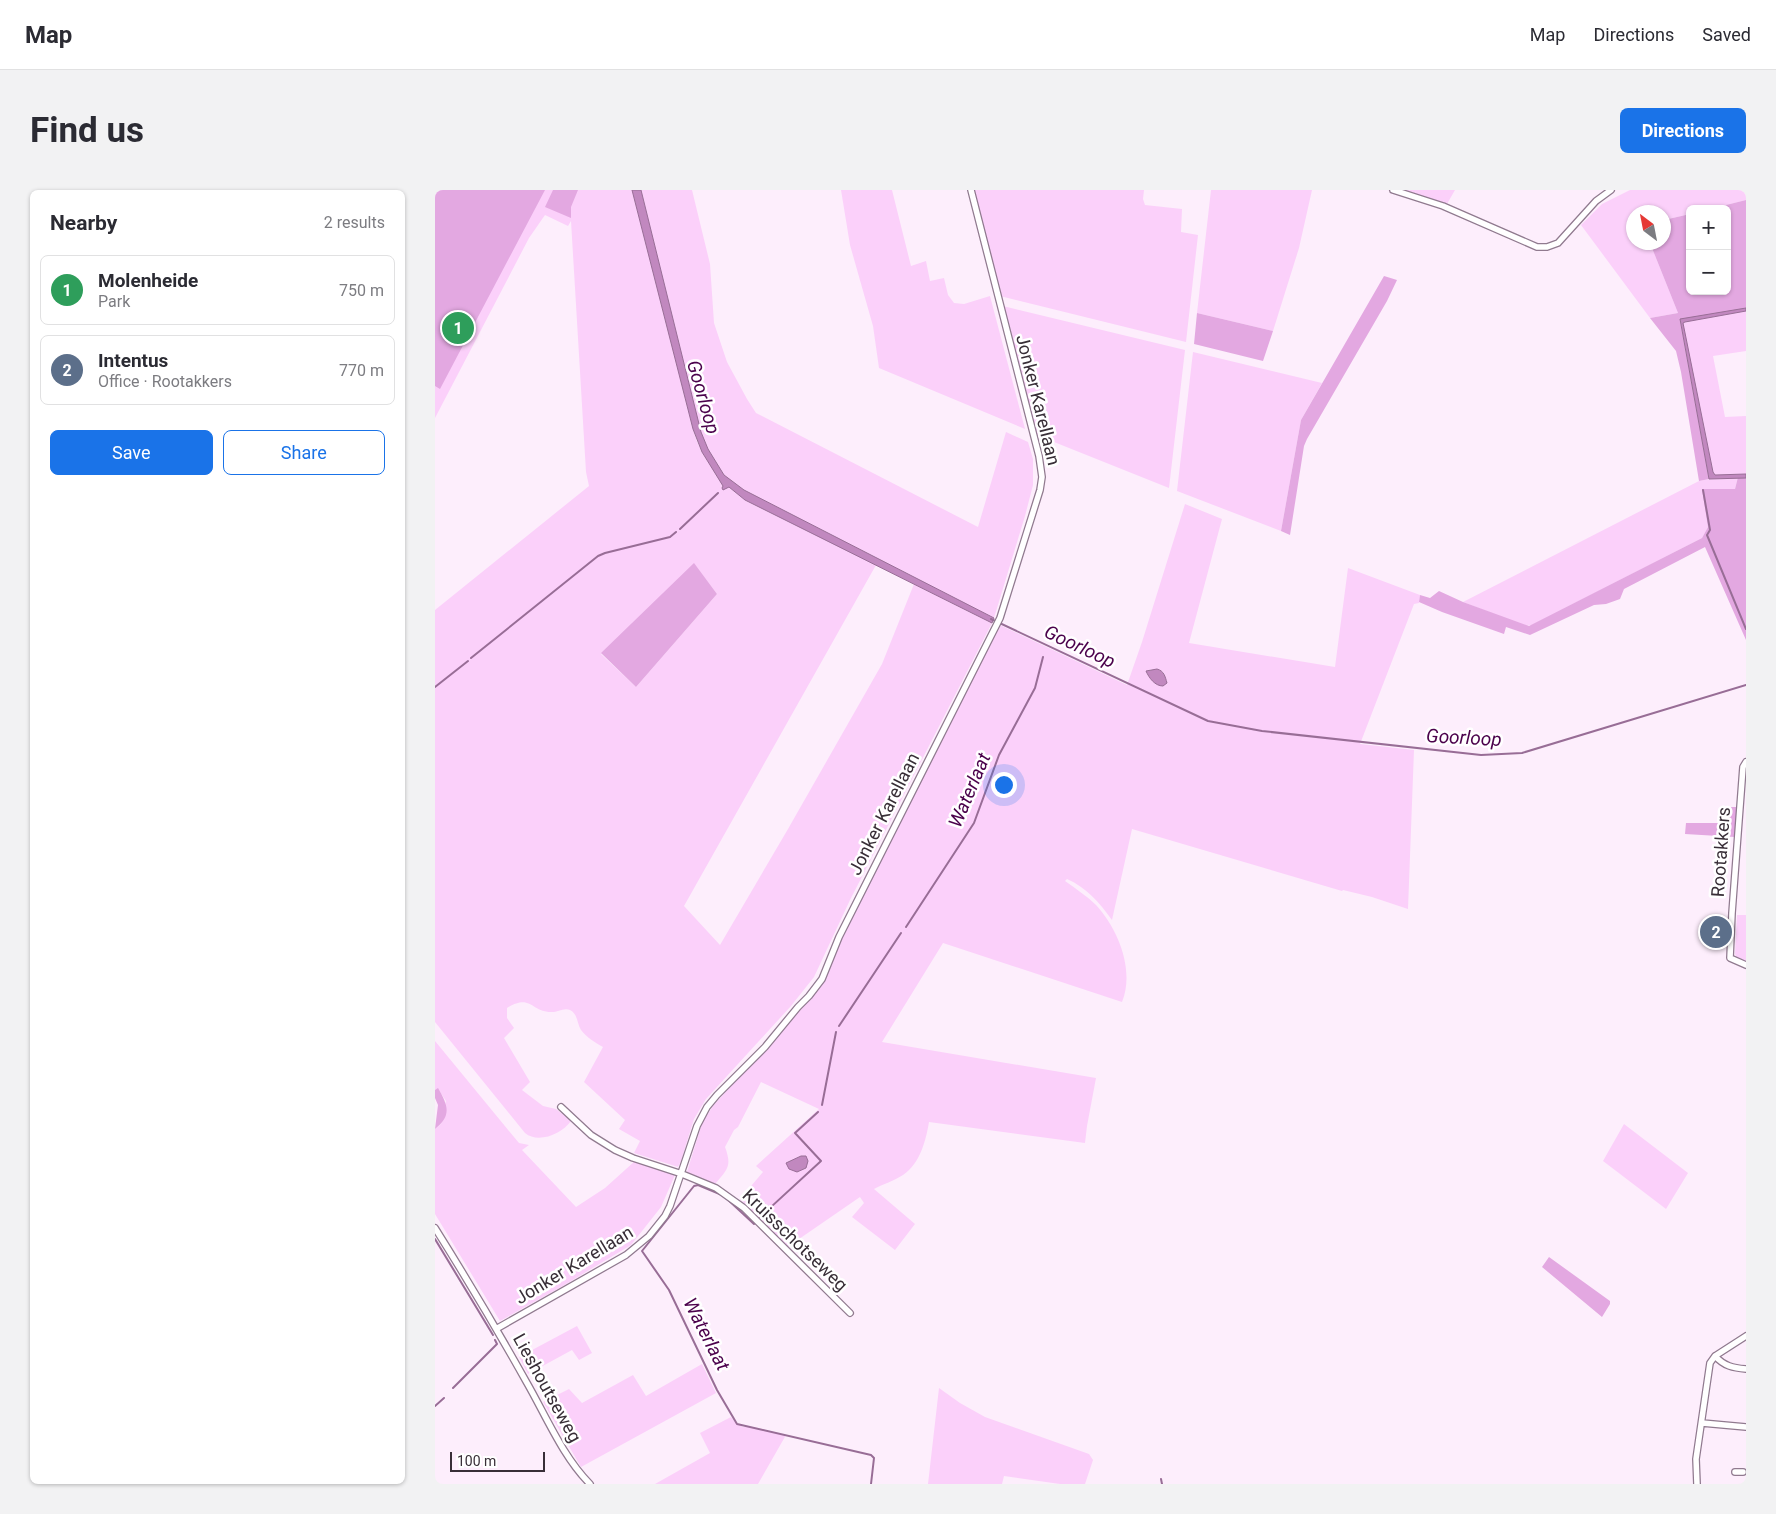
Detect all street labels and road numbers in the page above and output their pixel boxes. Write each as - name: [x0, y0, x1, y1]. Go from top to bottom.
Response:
- street label: Jonker Karellaan: [1012, 332, 1065, 467]
- street label: Jonker Karellaan: [844, 749, 923, 878]
- street label: Rootakkers: [1707, 806, 1734, 898]
- street label: Kruisschotseweg: [738, 1184, 852, 1295]
- street label: Jonker Karellaan: [511, 1221, 637, 1308]
- street label: Lieshoutseweg: [509, 1330, 586, 1446]

